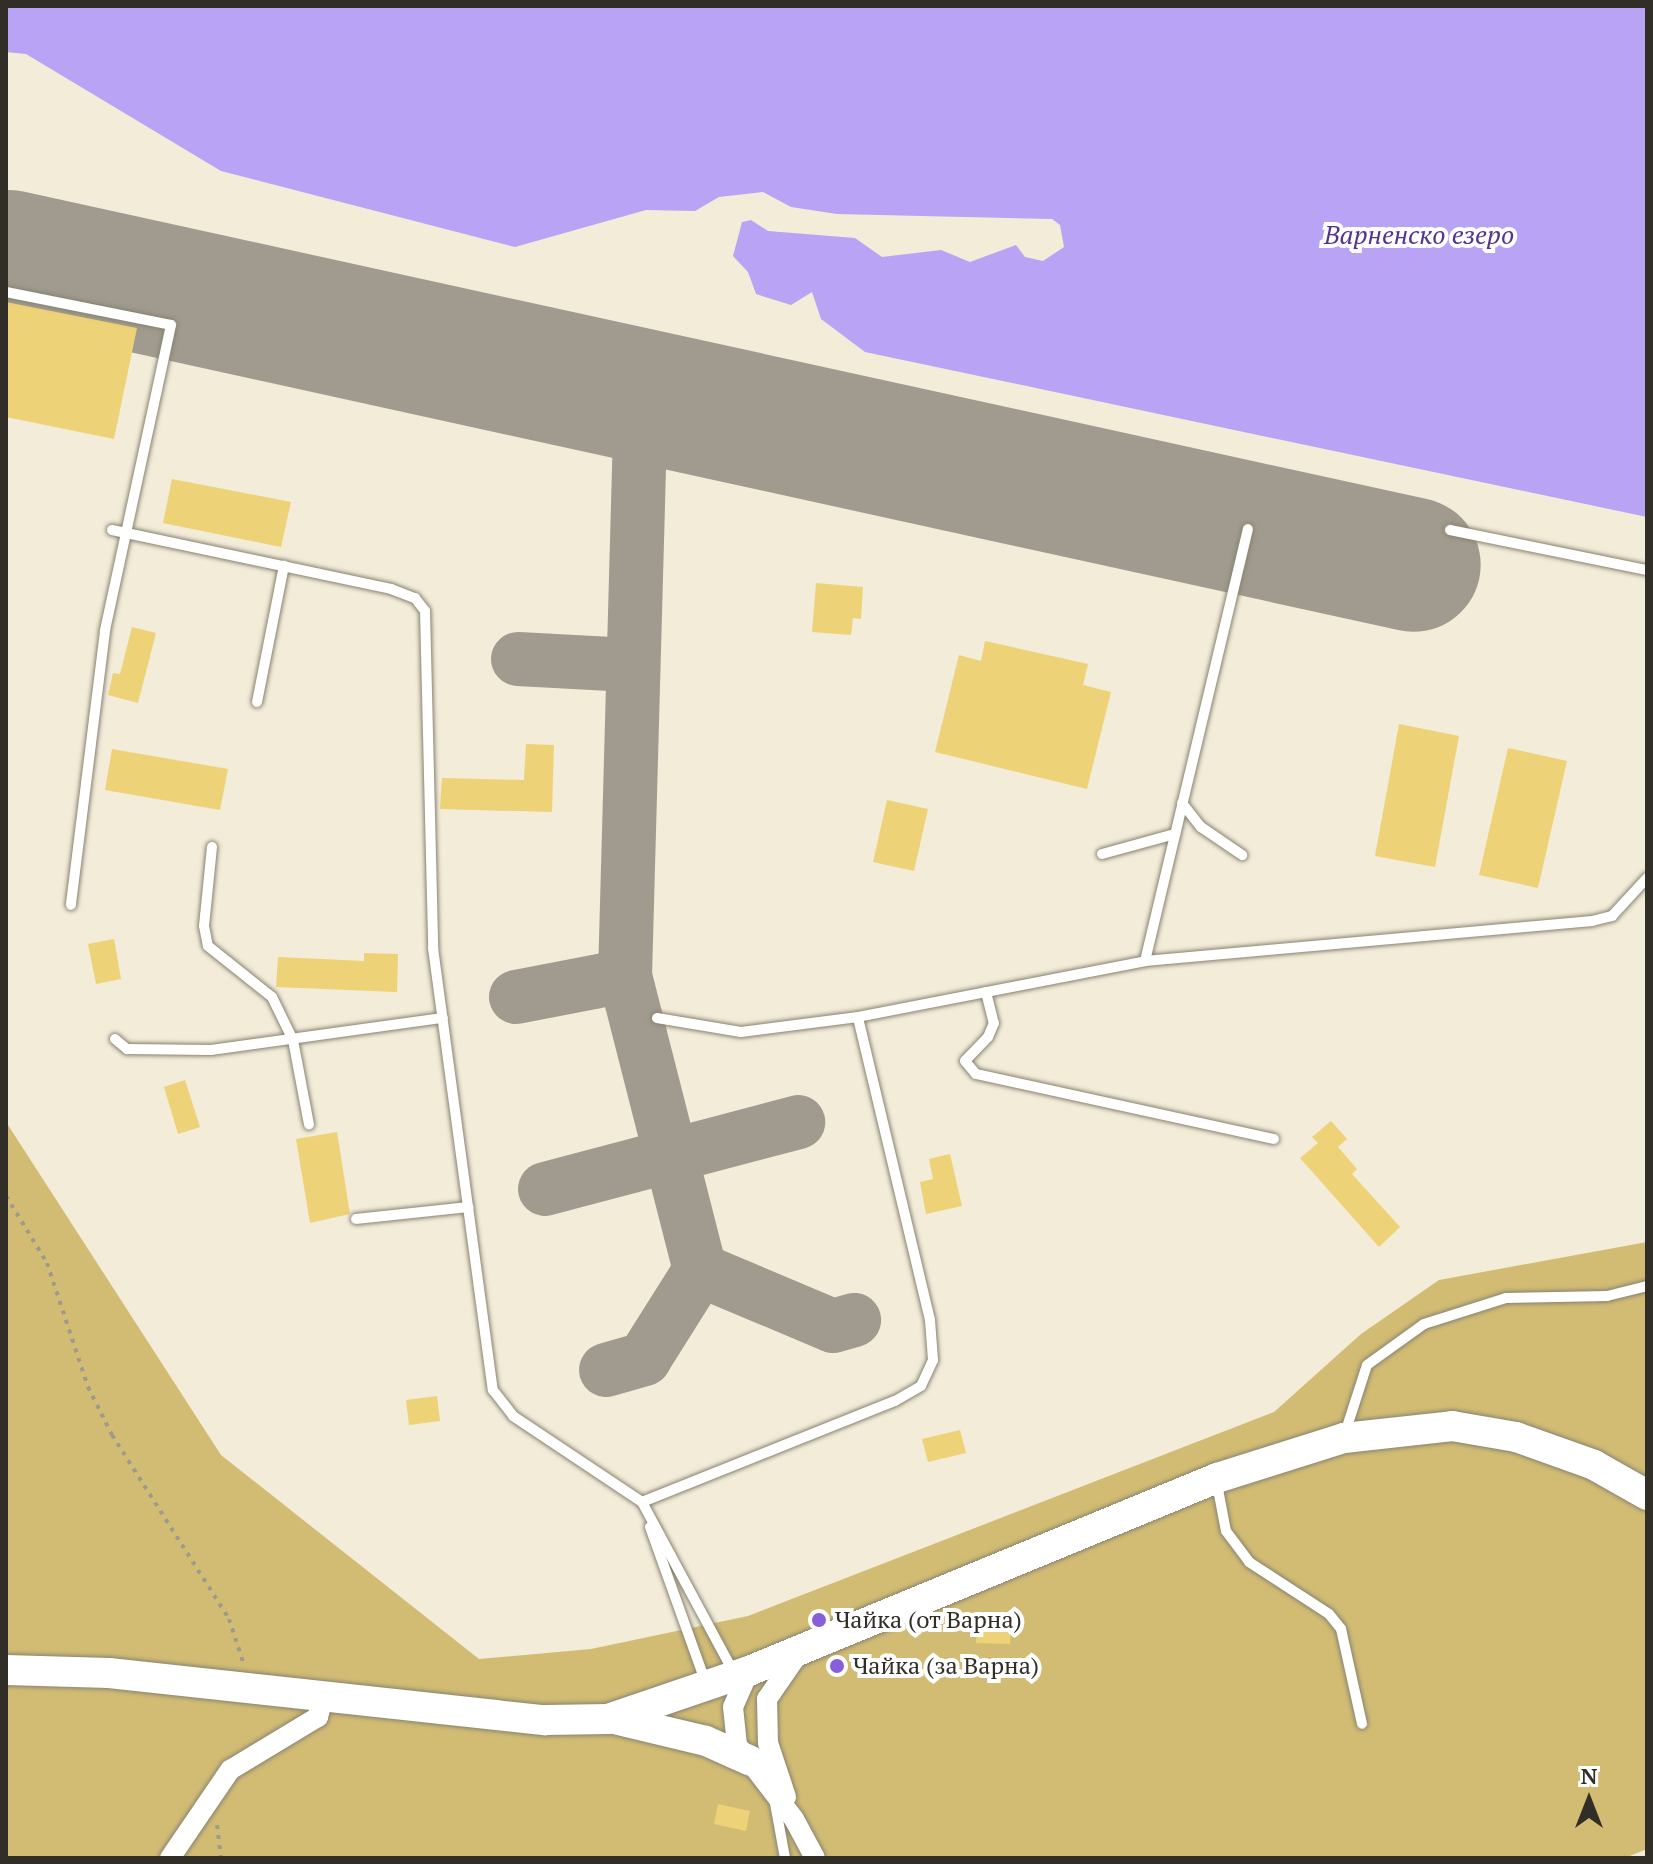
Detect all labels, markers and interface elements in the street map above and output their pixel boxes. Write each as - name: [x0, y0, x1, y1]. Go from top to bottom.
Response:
- water label: Варненско езеро: [1324, 219, 1514, 251]
- place label: Чайка (от Варна): [835, 1606, 1022, 1634]
- marker: Чайка (от Варна): [810, 1611, 828, 1629]
- place label: Чайка (за Варна): [853, 1652, 1039, 1680]
- marker: Чайка (за Варна): [828, 1657, 846, 1675]
- north arrow: [1549, 1760, 1629, 1840]
- text: N: [1581, 1761, 1597, 1790]

